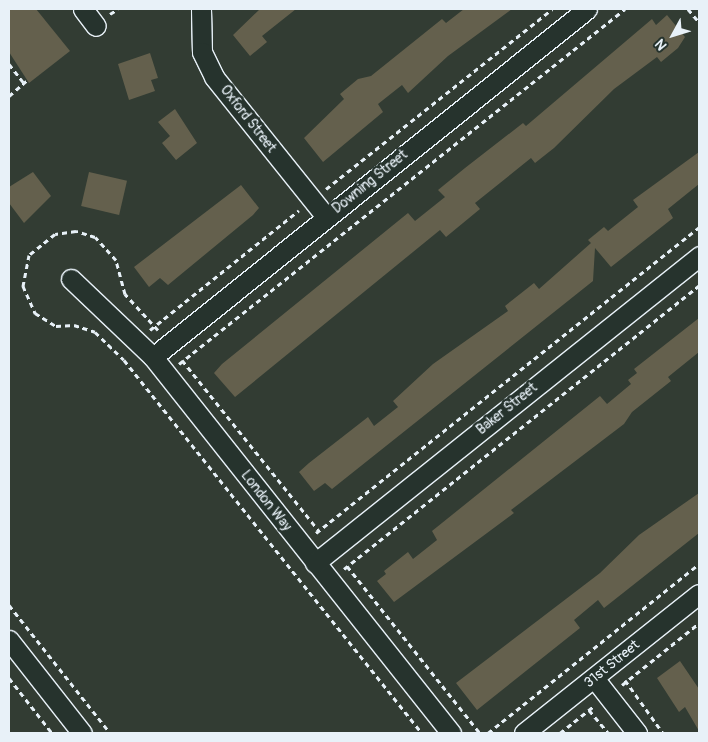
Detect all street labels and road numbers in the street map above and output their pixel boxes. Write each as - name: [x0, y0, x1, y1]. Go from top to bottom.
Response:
- street label: Oxford Street: [216, 82, 280, 156]
- street label: Downing Street: [329, 147, 411, 217]
- street label: Baker Street: [473, 379, 541, 439]
- street label: London Way: [237, 467, 295, 535]
- street label: 31st Street: [581, 637, 643, 691]

